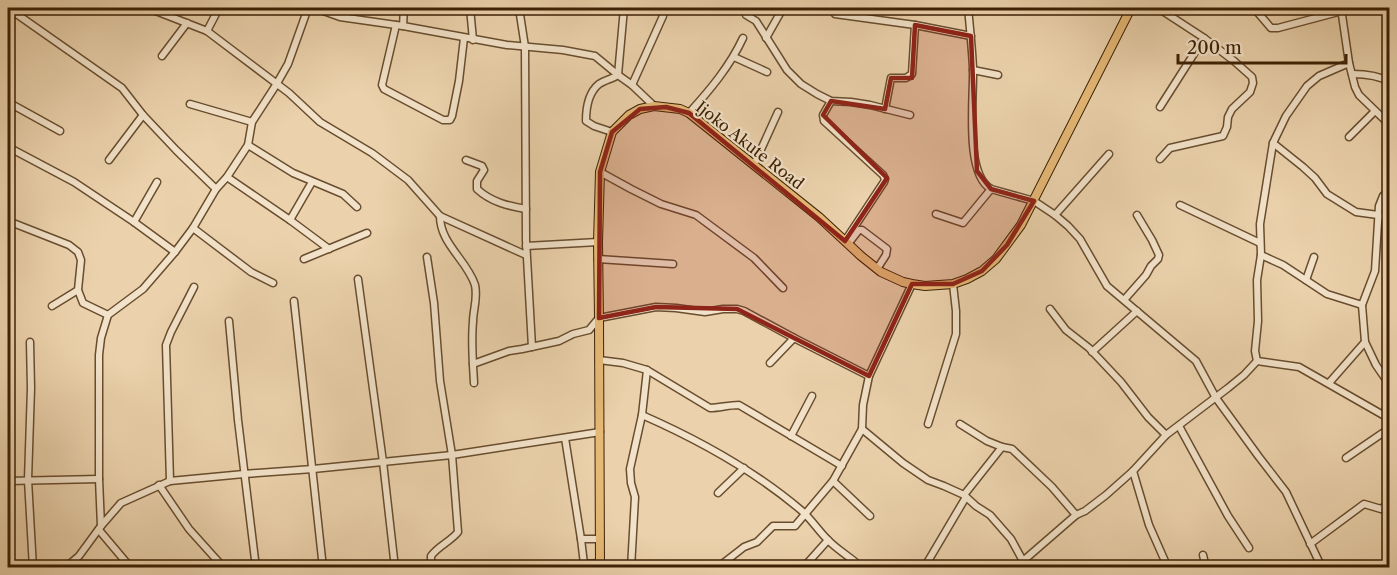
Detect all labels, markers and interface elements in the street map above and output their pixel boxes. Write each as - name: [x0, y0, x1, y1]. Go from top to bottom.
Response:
- scale bar: [1178, 27, 1346, 65]
- text: 200 m: [1187, 37, 1242, 59]
- street label: Ijoko Akute Road: [692, 97, 808, 194]

